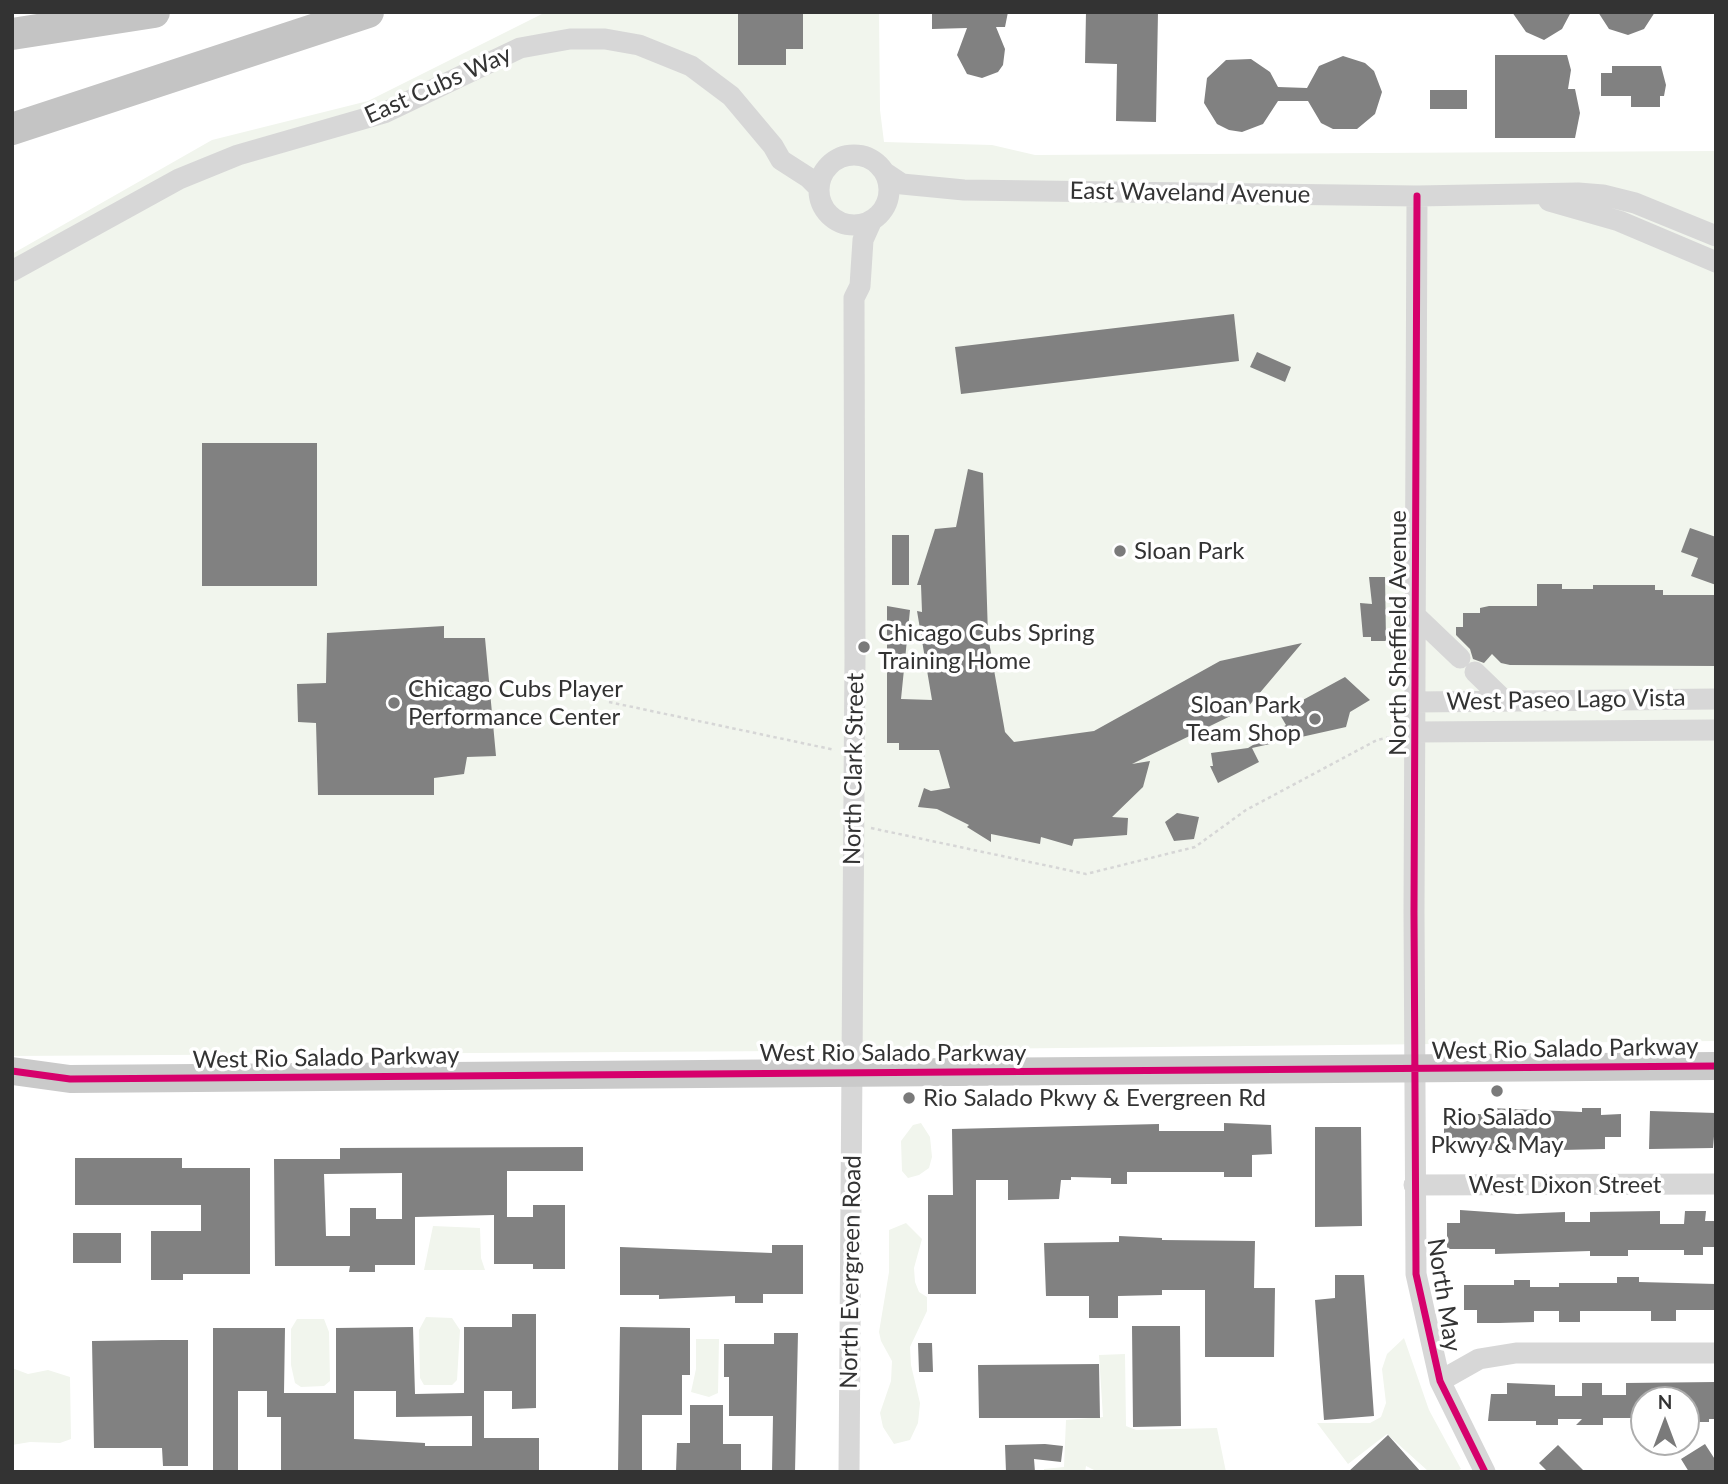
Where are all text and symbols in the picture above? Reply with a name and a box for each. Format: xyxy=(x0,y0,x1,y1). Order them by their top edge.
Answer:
street label: East Cubs Way xyxy=(360,40,516,130)
street label: East Waveland Avenue xyxy=(1069,177,1311,209)
street label: North Sheffield Avenue xyxy=(1384,510,1412,756)
place label: Sloan Park xyxy=(1134,537,1244,565)
marker: Sloan Park xyxy=(1112,543,1128,559)
place label: Chicago Cubs Spring Training Home xyxy=(878,619,1094,675)
marker: Chicago Cubs Spring Training Home xyxy=(856,639,872,655)
street label: North Clark Street xyxy=(838,673,870,865)
place label: Chicago Cubs Player Performance Center xyxy=(408,675,623,731)
street label: West Paseo Lago Vista xyxy=(1446,684,1686,716)
place label: Sloan Park Team Shop xyxy=(1186,691,1301,747)
marker: Chicago Cubs Player Performance Center xyxy=(386,695,402,711)
marker: Sloan Park Team Shop xyxy=(1307,711,1323,727)
street label: West Rio Salado Parkway xyxy=(1431,1032,1699,1066)
street label: West Rio Salado Parkway xyxy=(760,1039,1026,1067)
street label: West Rio Salado Parkway xyxy=(192,1041,460,1075)
marker: Rio Salado Pkwy & May xyxy=(1489,1083,1505,1099)
place label: Rio Salado Pkwy & Evergreen Rd xyxy=(923,1084,1266,1112)
marker: Rio Salado Pkwy & Evergreen Rd xyxy=(901,1090,917,1106)
place label: Rio Salado Pkwy & May xyxy=(1430,1103,1564,1159)
street label: North Evergreen Road xyxy=(835,1155,867,1389)
street label: West Dixon Street xyxy=(1469,1171,1661,1199)
street label: North May xyxy=(1421,1236,1467,1354)
north arrow xyxy=(1630,1386,1700,1456)
text: N xyxy=(1658,1390,1672,1413)

